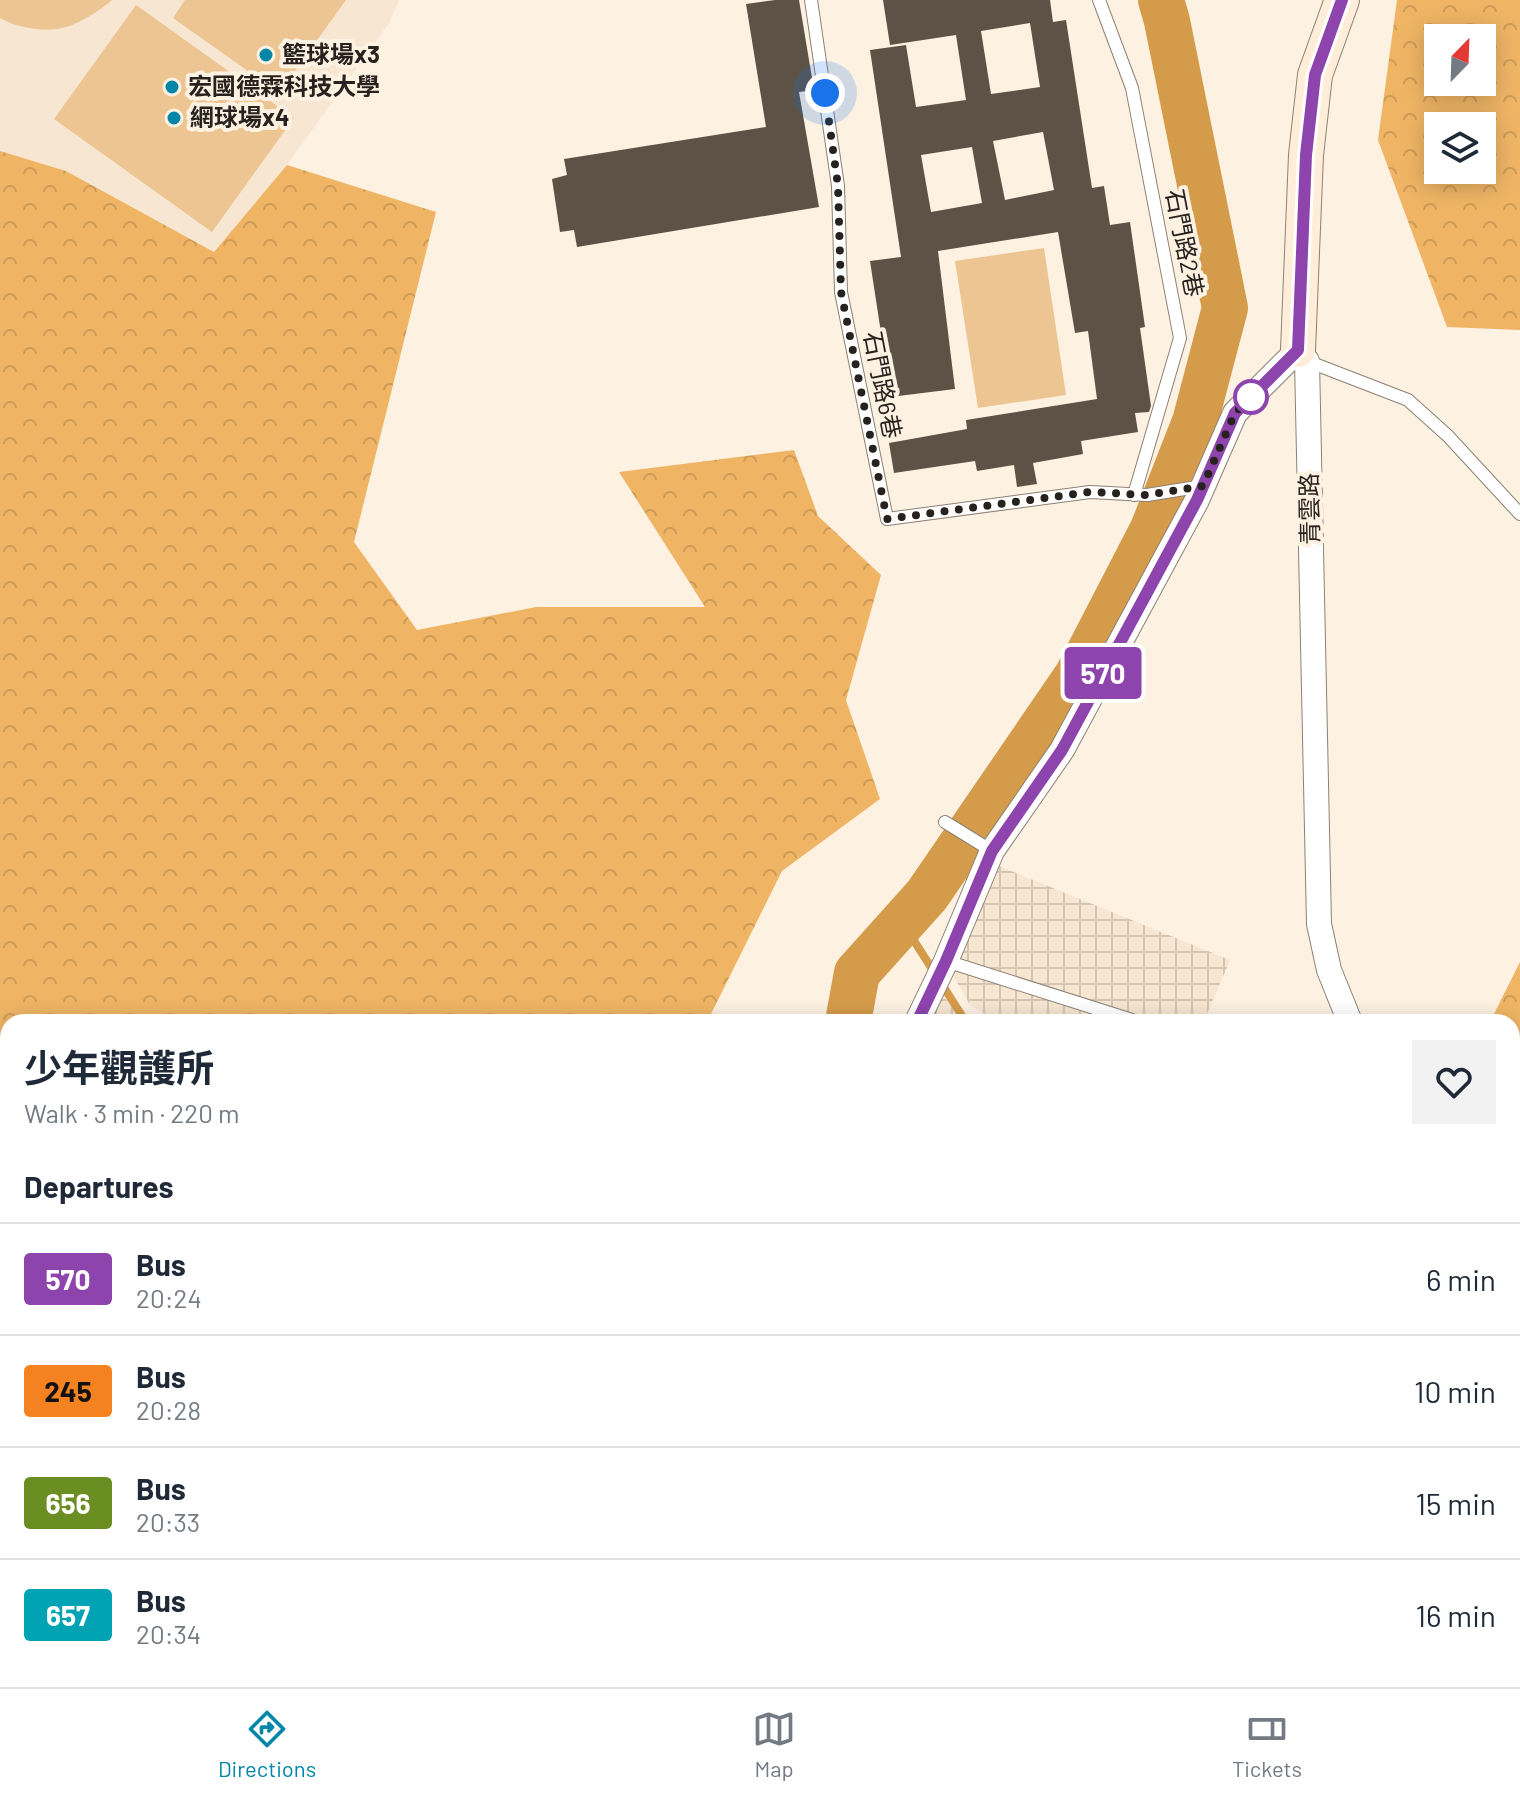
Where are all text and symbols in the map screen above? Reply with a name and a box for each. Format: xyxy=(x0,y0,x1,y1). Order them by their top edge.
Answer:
north arrow xyxy=(1424,24,1496,96)
map controls xyxy=(1424,24,1496,184)
place label: 籃球場x3 xyxy=(282,39,380,68)
marker: 籃球場x3 xyxy=(257,46,275,64)
place label: 宏國德霖科技大學 xyxy=(188,71,380,100)
your location xyxy=(805,73,845,113)
marker: 宏國德霖科技大學 xyxy=(163,78,181,96)
place label: 網球場x4 xyxy=(190,102,289,131)
marker: 網球場x4 xyxy=(165,109,183,127)
button: layers xyxy=(1424,112,1496,184)
street label: 石門路2巷 xyxy=(1161,187,1210,299)
street label: 石門路6巷 xyxy=(859,329,908,441)
unlabelled marker xyxy=(1234,380,1268,414)
street label: 青雲路 xyxy=(1293,473,1324,545)
line badge: 570 xyxy=(1057,647,1149,699)
text: 570 xyxy=(1081,656,1125,690)
button: heart xyxy=(1412,1040,1496,1124)
text: 少年觀護所 xyxy=(24,1044,214,1090)
text: Walk · 3 min · 220 m xyxy=(24,1097,240,1128)
text: Departures xyxy=(24,1168,174,1204)
text: Bus xyxy=(136,1246,186,1282)
text: 6 min xyxy=(1426,1261,1496,1297)
text: 570 xyxy=(46,1262,90,1296)
text: 20:24 xyxy=(136,1282,202,1313)
text: Bus xyxy=(136,1358,186,1394)
text: 10 min xyxy=(1414,1373,1496,1409)
text: 245 xyxy=(44,1374,92,1408)
text: 20:28 xyxy=(136,1394,201,1425)
text: Bus xyxy=(136,1470,186,1506)
text: 15 min xyxy=(1415,1485,1496,1521)
text: 656 xyxy=(45,1486,91,1520)
text: 20:33 xyxy=(136,1506,200,1537)
text: Bus xyxy=(136,1582,186,1618)
text: 16 min xyxy=(1415,1597,1496,1633)
text: 657 xyxy=(46,1598,90,1632)
text: 20:34 xyxy=(136,1618,201,1649)
tab: Directions xyxy=(218,1707,316,1781)
tab: Map xyxy=(752,1707,796,1781)
tab: Tickets xyxy=(1232,1707,1302,1781)

